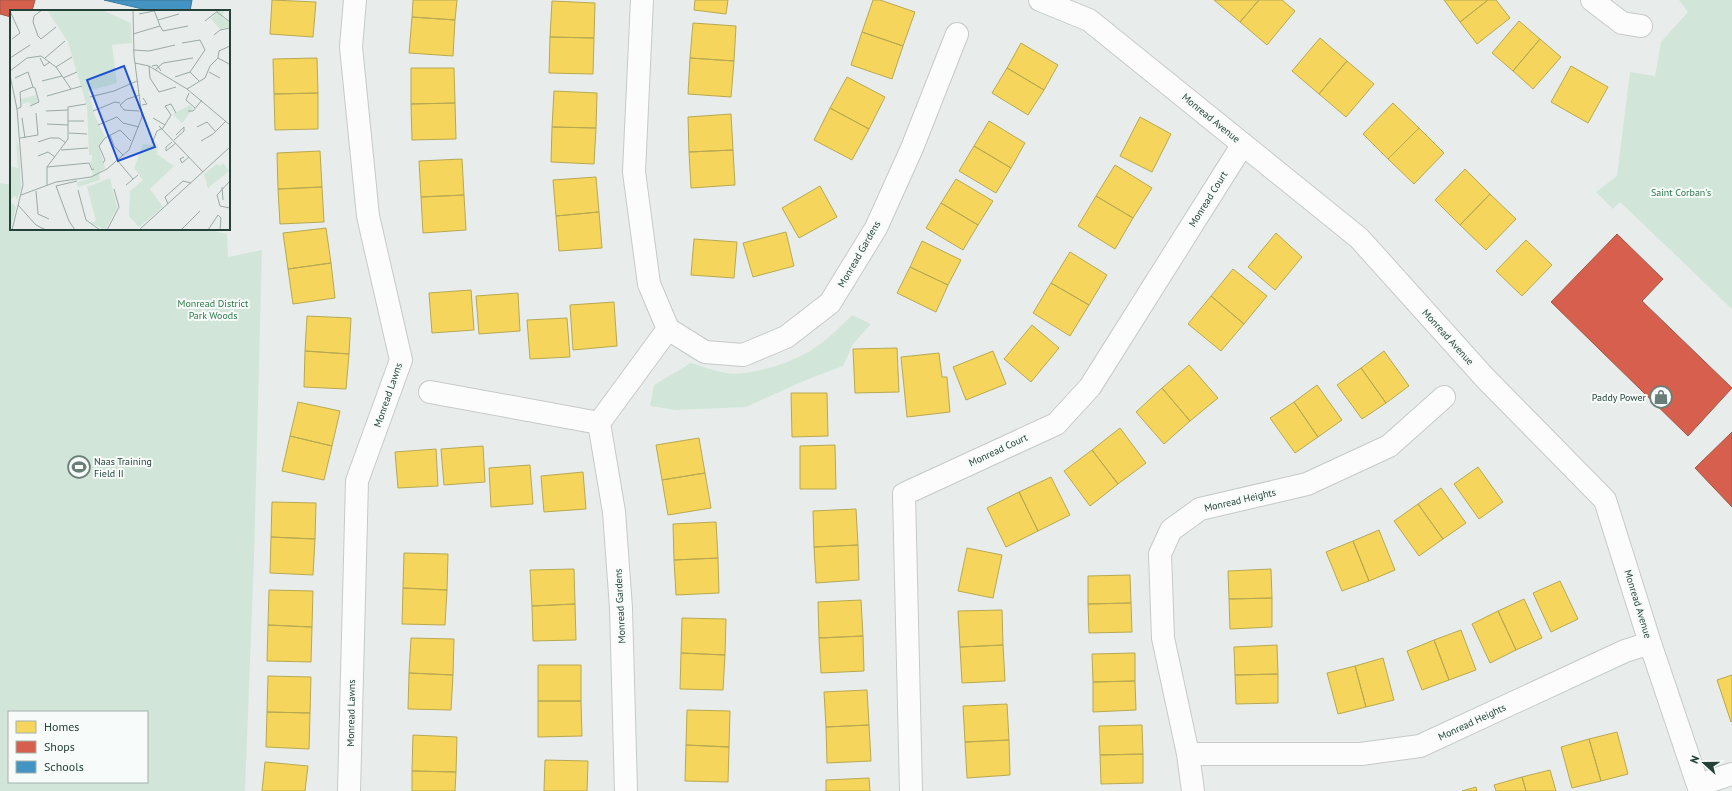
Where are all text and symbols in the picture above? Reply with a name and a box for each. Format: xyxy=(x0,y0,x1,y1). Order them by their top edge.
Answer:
inset map xyxy=(10,10,230,230)
street label: Monread Avenue xyxy=(1179,91,1243,145)
street label: Monread Court xyxy=(1186,168,1231,229)
park label: Saint Corban's xyxy=(1651,186,1711,199)
street label: Monread Gardens xyxy=(835,218,883,290)
park label: Monread District Park Woods xyxy=(177,297,249,322)
street label: Monread Avenue xyxy=(1419,306,1477,368)
street label: Monread Lawns xyxy=(371,361,405,429)
shop icon: Paddy Power xyxy=(1648,384,1674,410)
place label: Paddy Power xyxy=(1592,391,1647,404)
street label: Monread Court xyxy=(967,430,1030,469)
sports icon: Naas Training Field II xyxy=(66,454,92,480)
place label: Naas Training Field II xyxy=(94,455,152,480)
street label: Monread Heights xyxy=(1203,485,1277,515)
street label: Monread Gardens xyxy=(612,568,628,644)
street label: Monread Avenue xyxy=(1621,568,1655,640)
street label: Monread Lawns xyxy=(344,679,358,747)
street label: Monread Heights xyxy=(1436,701,1508,743)
legend xyxy=(8,711,148,783)
text: Homes xyxy=(44,719,79,734)
text: Shops xyxy=(44,739,75,754)
north arrow xyxy=(1684,743,1724,783)
text: N xyxy=(1687,754,1702,765)
text: Schools xyxy=(44,759,84,774)

